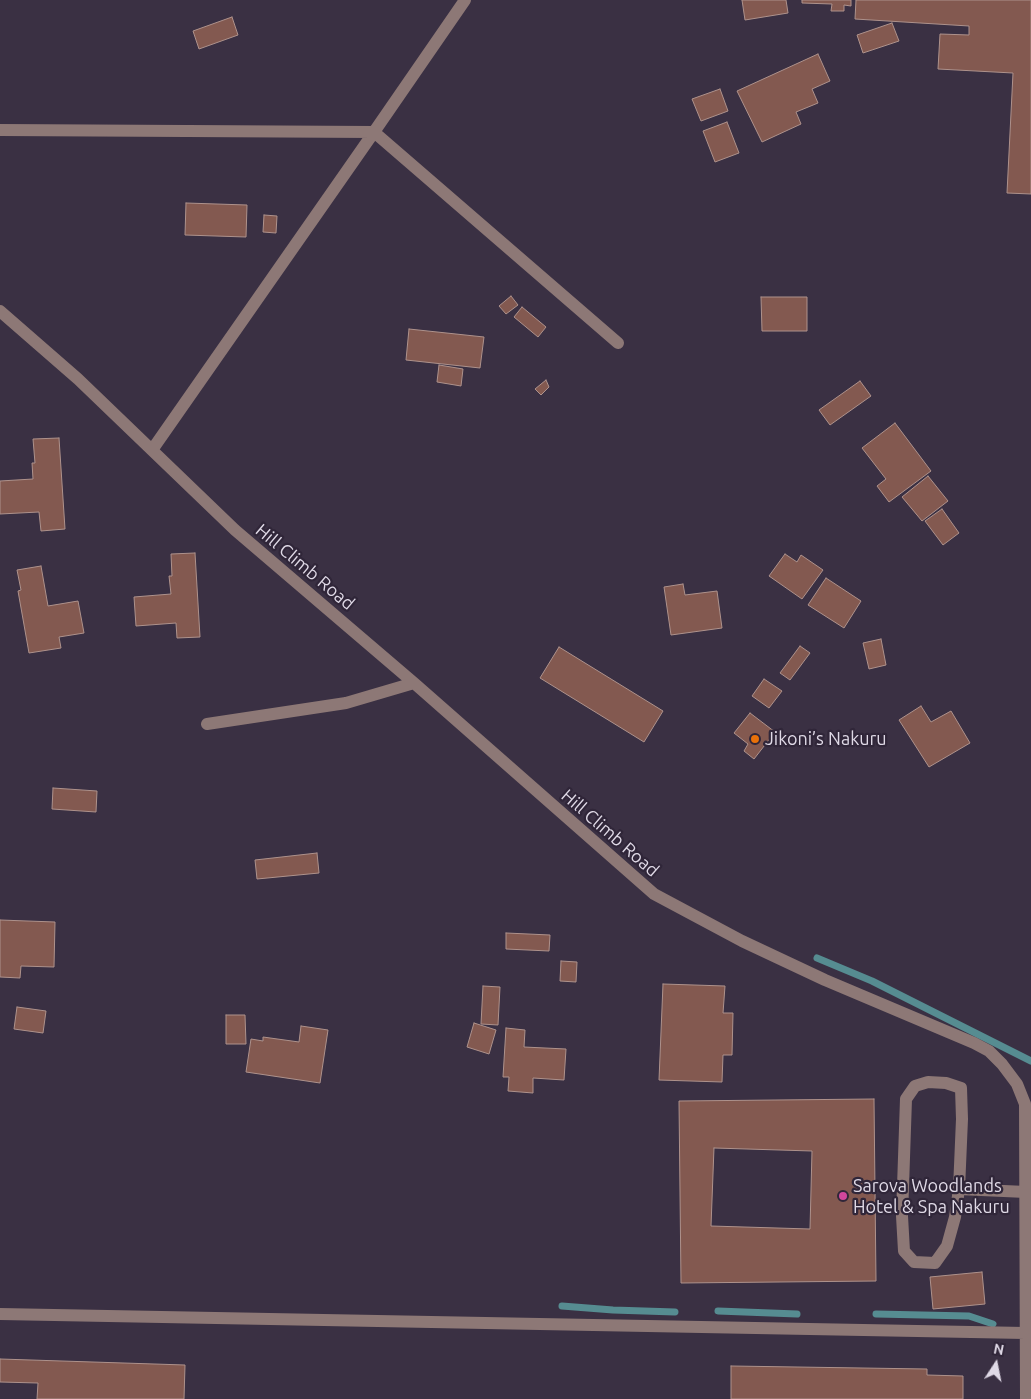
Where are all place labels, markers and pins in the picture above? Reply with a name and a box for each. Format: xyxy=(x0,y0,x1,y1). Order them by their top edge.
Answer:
place label: Jikoni’s Nakuru xyxy=(765,728,887,750)
marker: Jikoni’s Nakuru xyxy=(749,733,761,745)
place label: Sarova Woodlands Hotel & Spa Nakuru xyxy=(853,1175,1010,1218)
marker: Sarova Woodlands Hotel & Spa Nakuru xyxy=(837,1190,849,1202)

